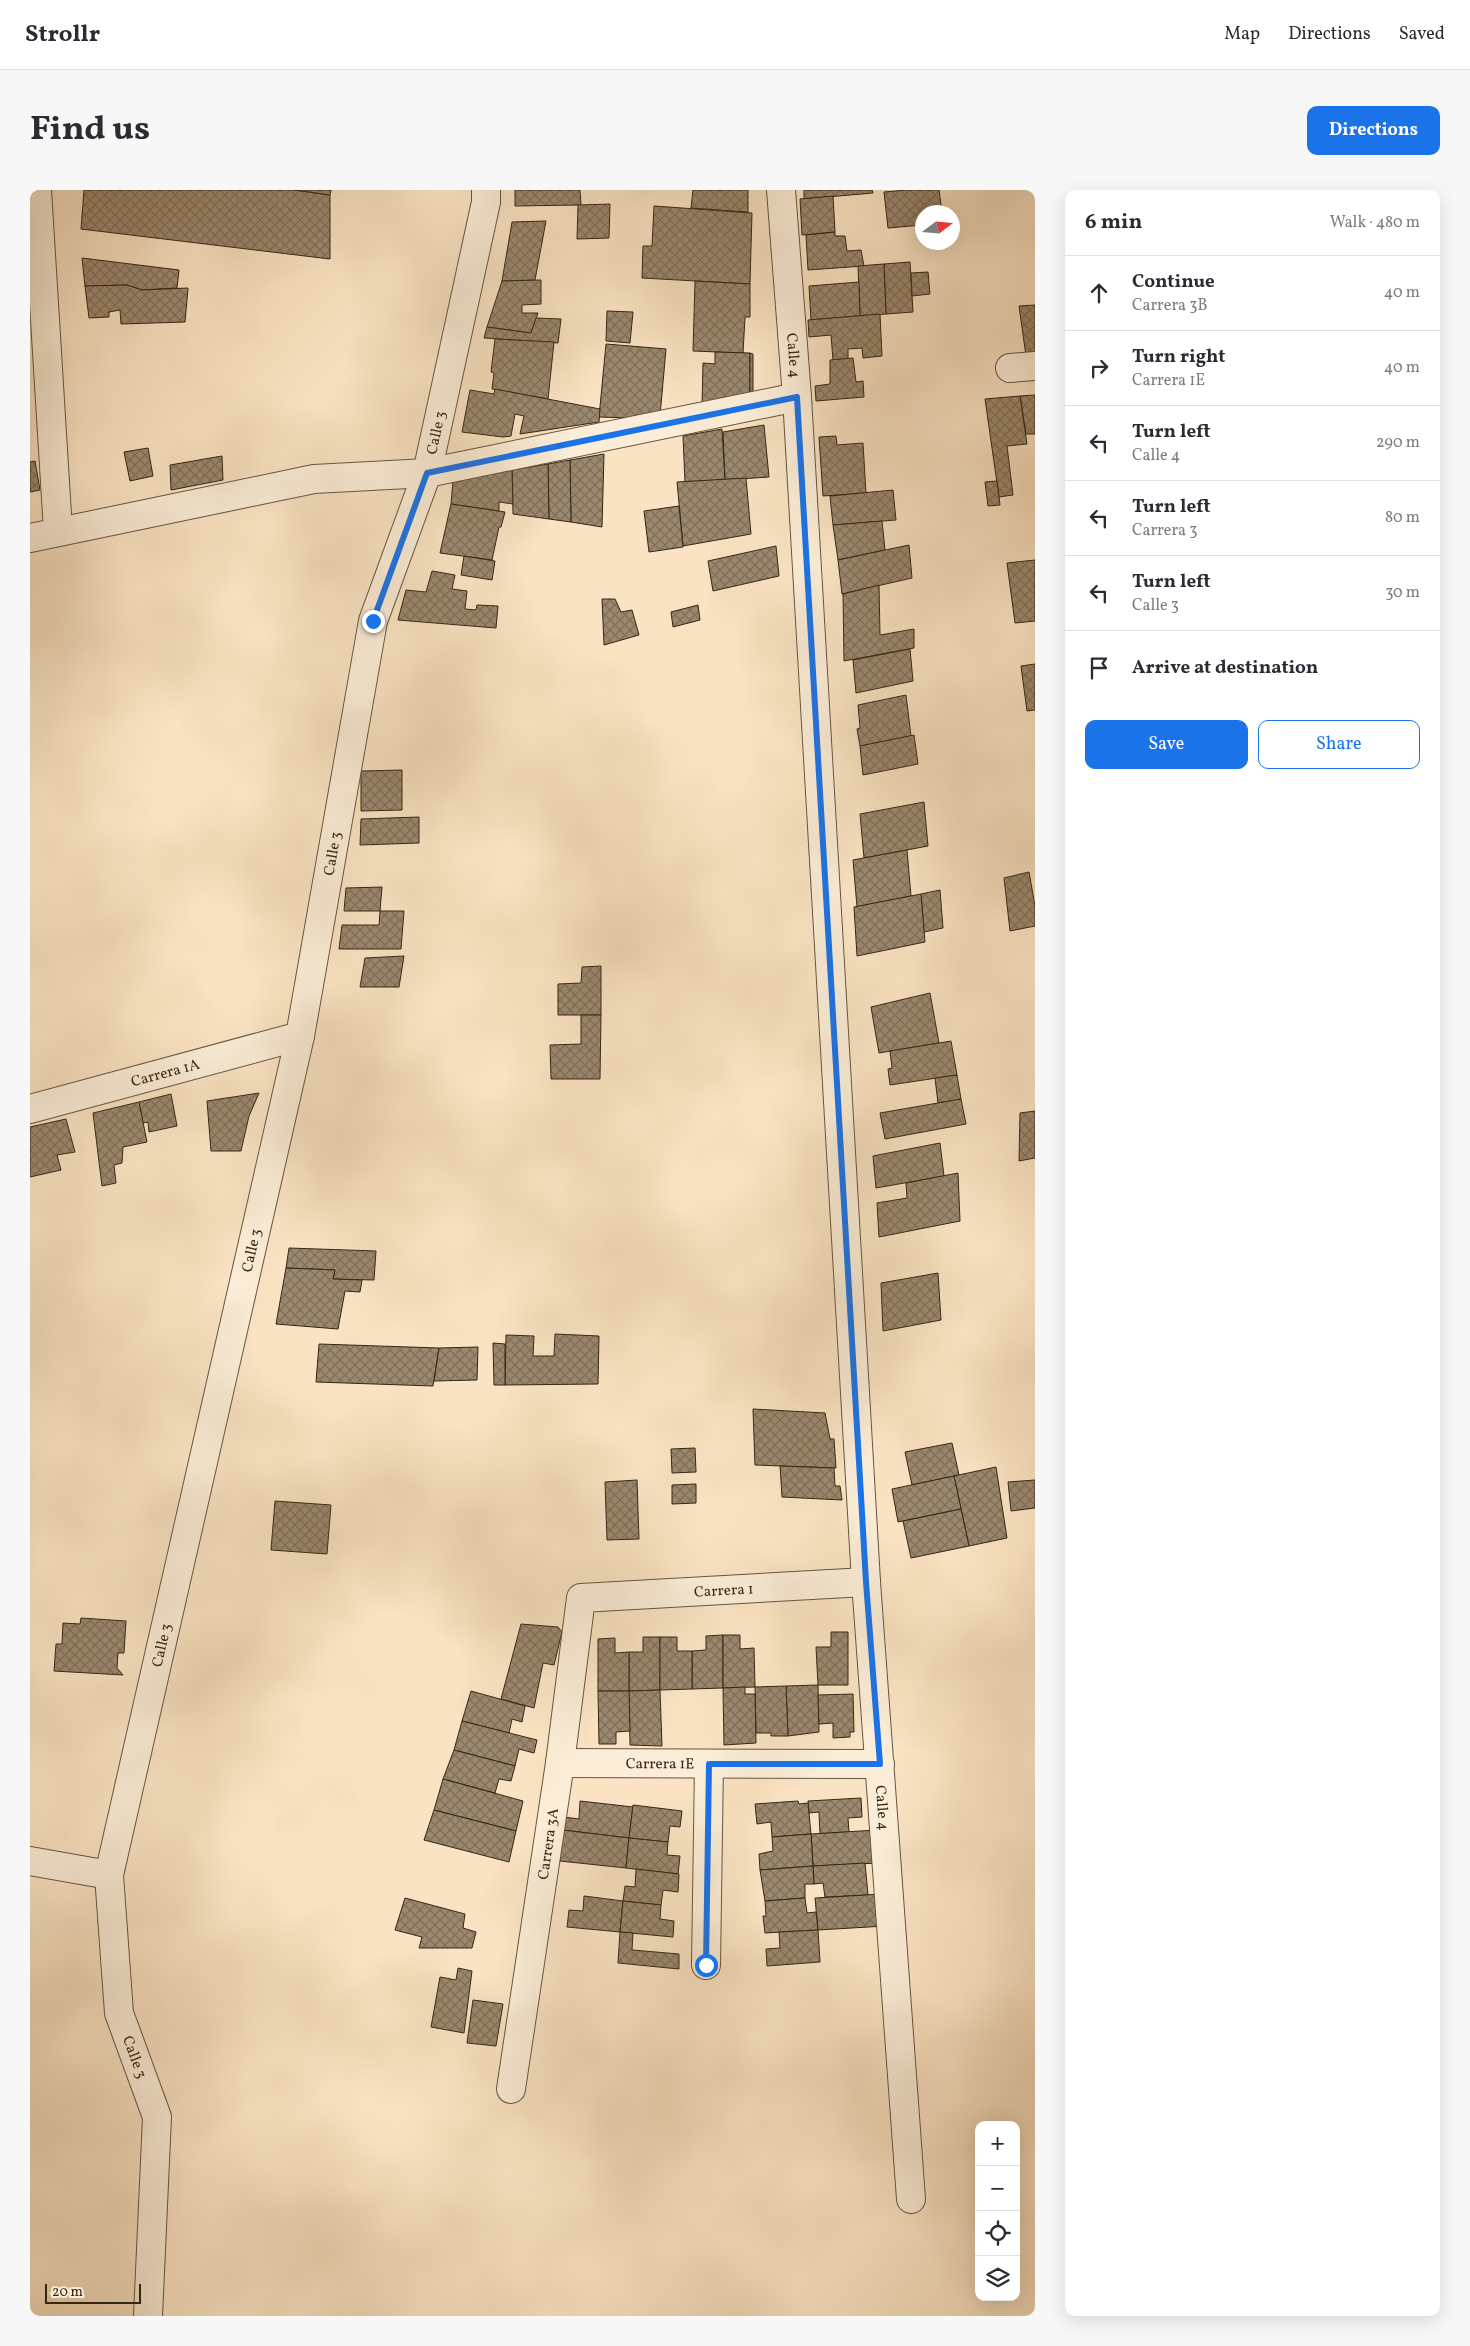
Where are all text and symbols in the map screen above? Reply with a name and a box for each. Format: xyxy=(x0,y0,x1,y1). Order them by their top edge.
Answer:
text: Strollr xyxy=(25,18,100,52)
text: Map xyxy=(1224,22,1260,47)
text: Directions xyxy=(1288,22,1371,47)
text: Saved xyxy=(1399,22,1445,47)
text: Find us xyxy=(30,106,150,154)
button: Directions xyxy=(1307,106,1440,155)
north arrow xyxy=(915,205,960,250)
text: 6 min xyxy=(1085,208,1142,237)
text: Walk · 480 m xyxy=(1330,212,1420,234)
text: Continue xyxy=(1132,269,1215,295)
icon: ahead xyxy=(1085,279,1113,307)
text: 40 m xyxy=(1384,282,1420,304)
text: Carrera 3B xyxy=(1132,295,1207,317)
street label: Calle 4 xyxy=(780,332,805,379)
text: Turn right xyxy=(1132,344,1225,370)
icon: right xyxy=(1085,354,1113,382)
text: 40 m xyxy=(1384,357,1420,379)
text: Carrera 1E xyxy=(1132,370,1205,392)
street label: Calle 3 xyxy=(422,409,452,457)
text: Turn left xyxy=(1132,419,1211,445)
icon: left xyxy=(1085,429,1113,457)
text: 290 m xyxy=(1376,432,1420,454)
text: Calle 4 xyxy=(1132,445,1180,467)
text: Turn left xyxy=(1132,494,1211,520)
icon: left xyxy=(1085,504,1113,532)
text: 80 m xyxy=(1385,507,1420,529)
text: Carrera 3 xyxy=(1132,520,1198,542)
text: Turn left xyxy=(1132,569,1211,595)
icon: left xyxy=(1085,579,1113,607)
text: 30 m xyxy=(1385,582,1420,604)
text: Calle 3 xyxy=(1132,595,1179,617)
route end xyxy=(362,610,385,633)
icon: arrive xyxy=(1085,654,1113,682)
text: Arrive at destination xyxy=(1132,655,1318,681)
button: Save xyxy=(1085,720,1248,769)
button: Share xyxy=(1258,720,1420,769)
street label: Calle 3 xyxy=(319,830,348,877)
street label: Carrera 1A xyxy=(129,1054,203,1093)
street label: Calle 3 xyxy=(238,1227,268,1274)
street label: Carrera 1 xyxy=(694,1579,754,1604)
street label: Calle 3 xyxy=(148,1622,178,1669)
street label: Carrera 1E xyxy=(626,1754,694,1775)
street label: Calle 4 xyxy=(869,1784,893,1831)
street label: Carrera 3A xyxy=(534,1806,565,1881)
route start xyxy=(695,1954,718,1977)
street label: Calle 3 xyxy=(116,2033,151,2082)
map controls xyxy=(975,2121,1020,2301)
button: + xyxy=(975,2121,1020,2166)
button: − xyxy=(975,2166,1020,2211)
button: locate xyxy=(975,2211,1020,2256)
button: layers xyxy=(975,2256,1020,2301)
scale bar xyxy=(45,2281,141,2304)
text: 20 m xyxy=(52,2283,83,2302)

